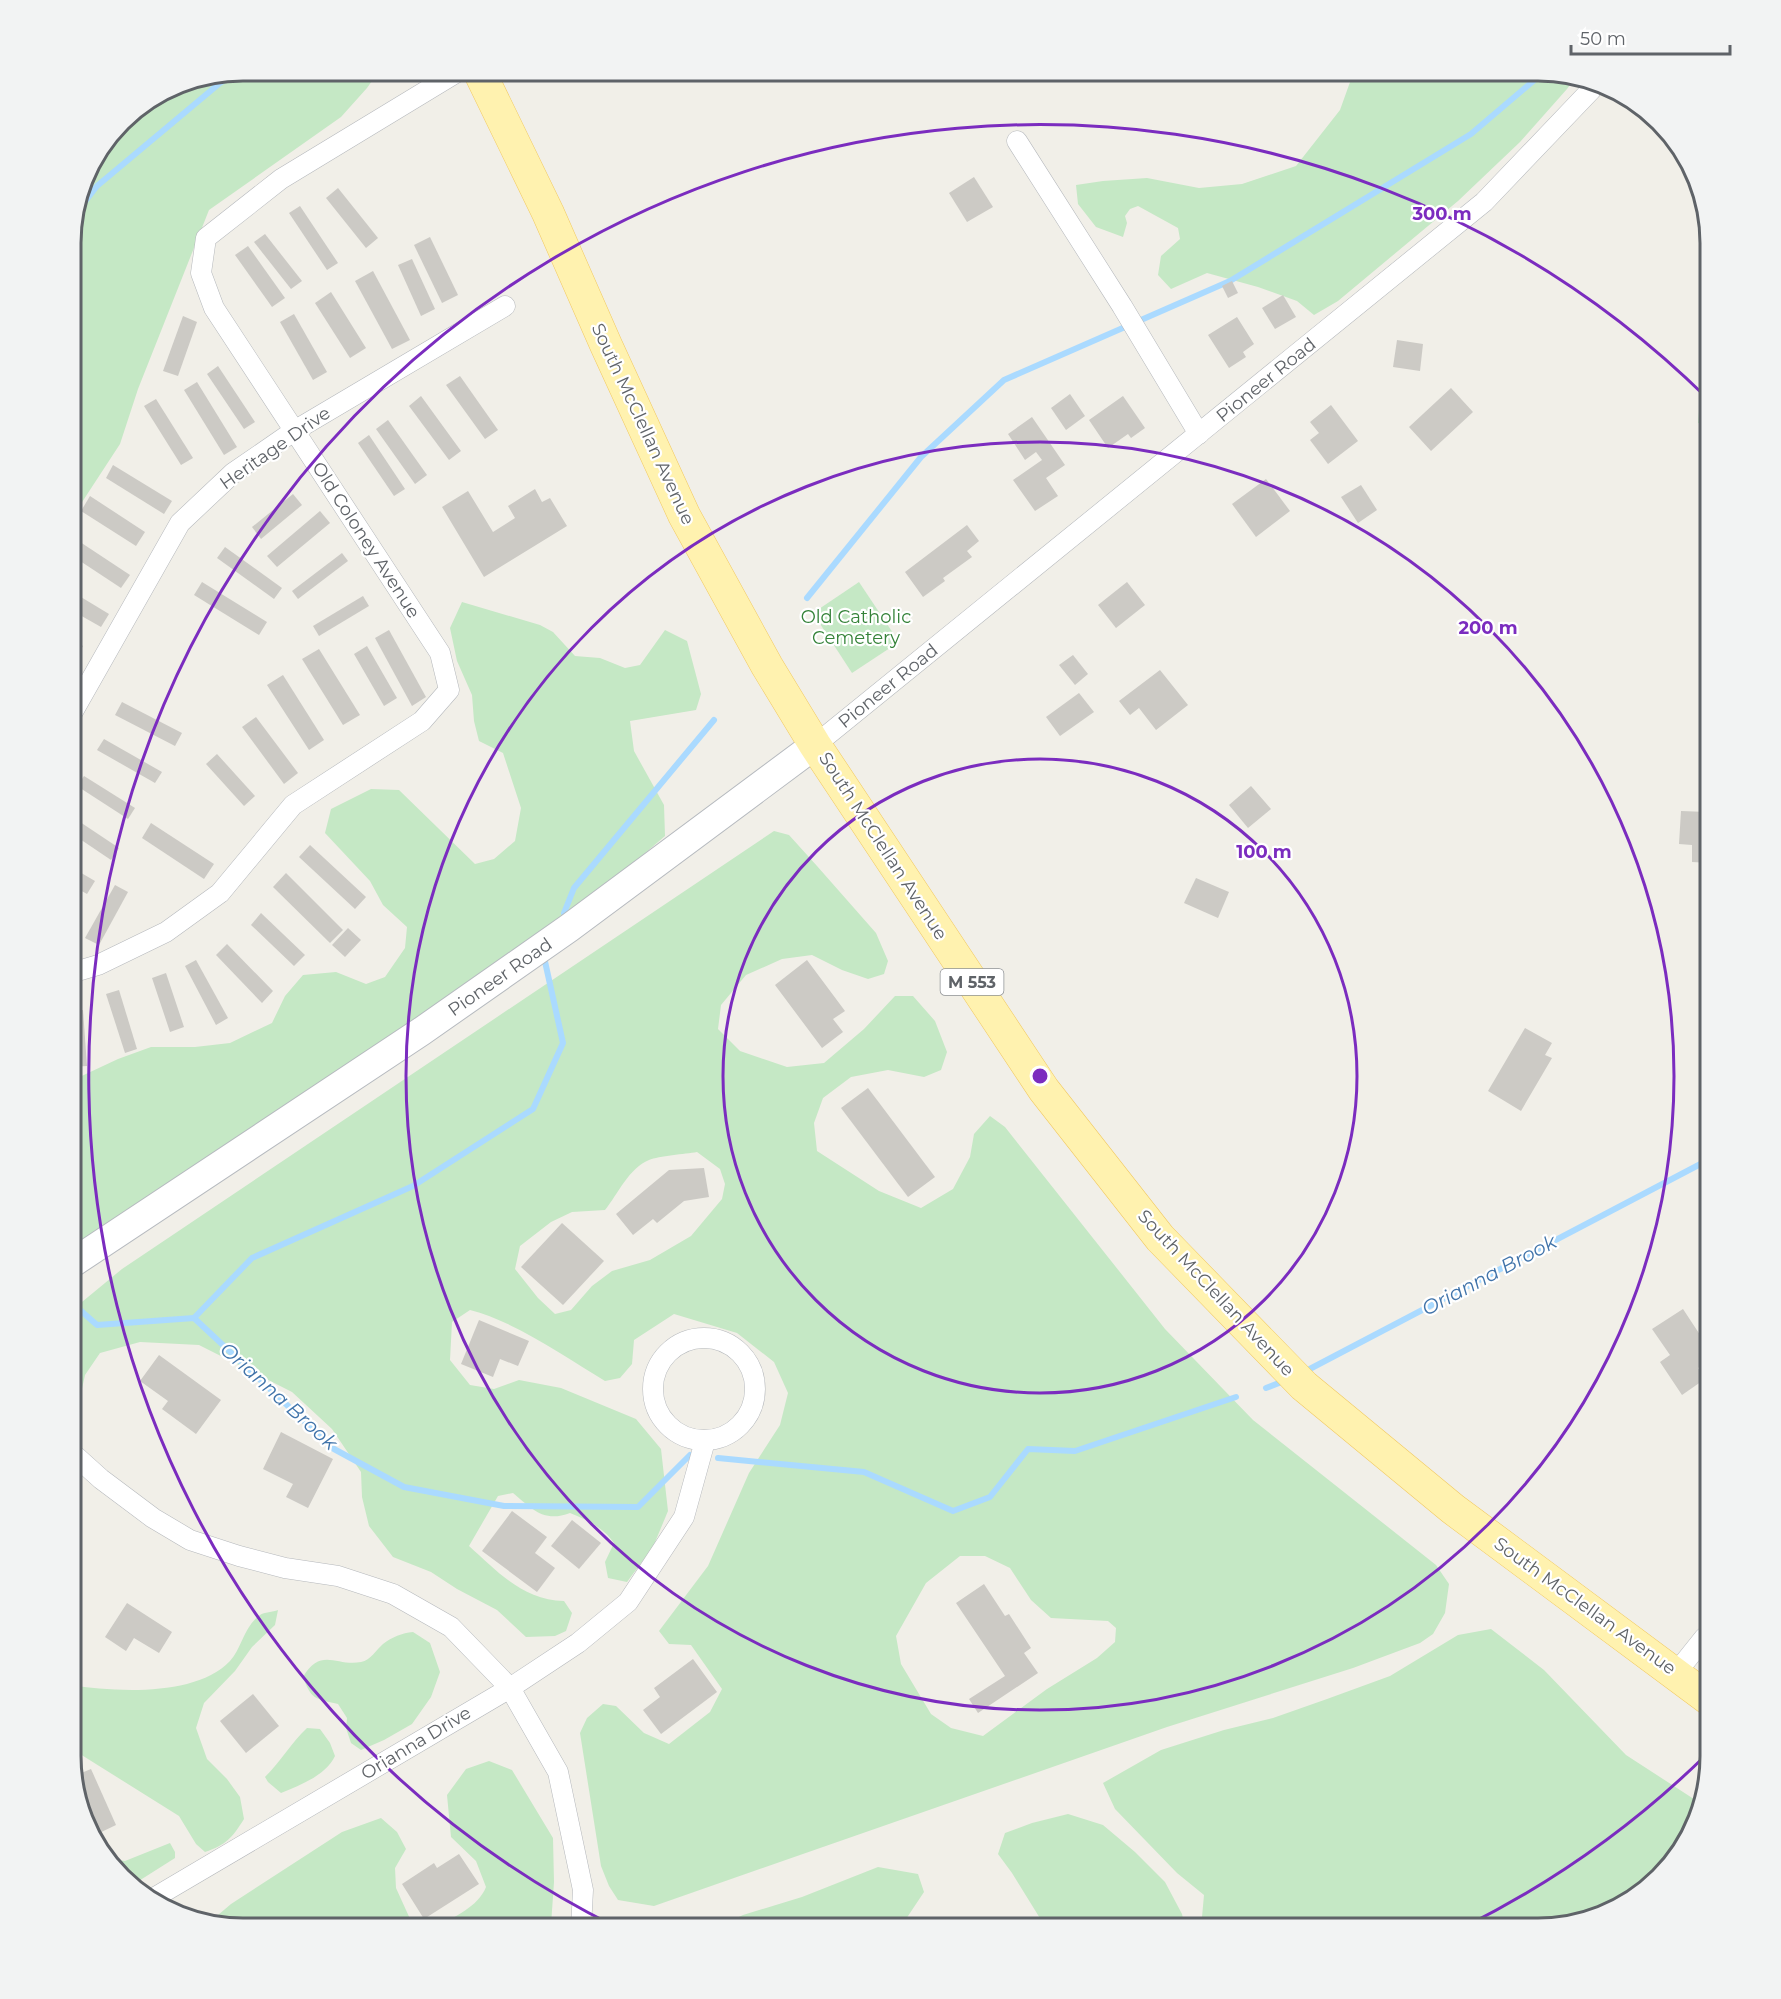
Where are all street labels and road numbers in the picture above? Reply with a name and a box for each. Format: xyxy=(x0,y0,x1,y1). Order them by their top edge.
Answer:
street label: South McClellan Avenue xyxy=(587,320,699,528)
street label: Pioneer Road xyxy=(1212,333,1320,427)
street label: Heritage Drive xyxy=(215,402,335,494)
street label: Old Coloney Avenue xyxy=(307,458,425,622)
street label: Pioneer Road xyxy=(834,639,942,733)
street label: South McClellan Avenue xyxy=(814,748,952,944)
street label: Pioneer Road xyxy=(444,933,556,1021)
road number: M 553 xyxy=(940,969,1004,995)
street label: South McClellan Avenue xyxy=(1133,1205,1299,1381)
street label: South McClellan Avenue xyxy=(1490,1533,1680,1680)
street label: Orianna Drive xyxy=(357,1701,475,1784)

